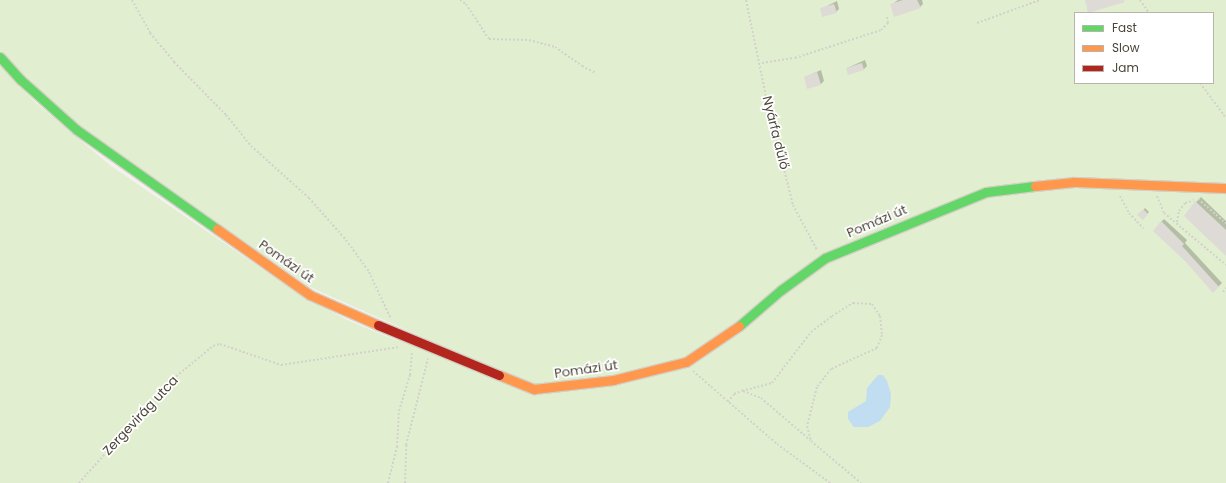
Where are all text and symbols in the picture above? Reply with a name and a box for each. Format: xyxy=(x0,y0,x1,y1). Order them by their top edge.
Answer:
legend xyxy=(1074,12,1214,84)
text: Fast xyxy=(1112,19,1137,36)
text: Slow xyxy=(1112,39,1140,56)
text: Jam xyxy=(1112,59,1139,76)
street label: Nyárfa dűlő xyxy=(758,95,792,171)
street label: Pomázi út xyxy=(845,202,909,242)
street label: Pomázi út xyxy=(255,237,317,287)
street label: Pomázi út xyxy=(553,358,619,382)
street label: Zergevirág utca xyxy=(100,373,182,459)

